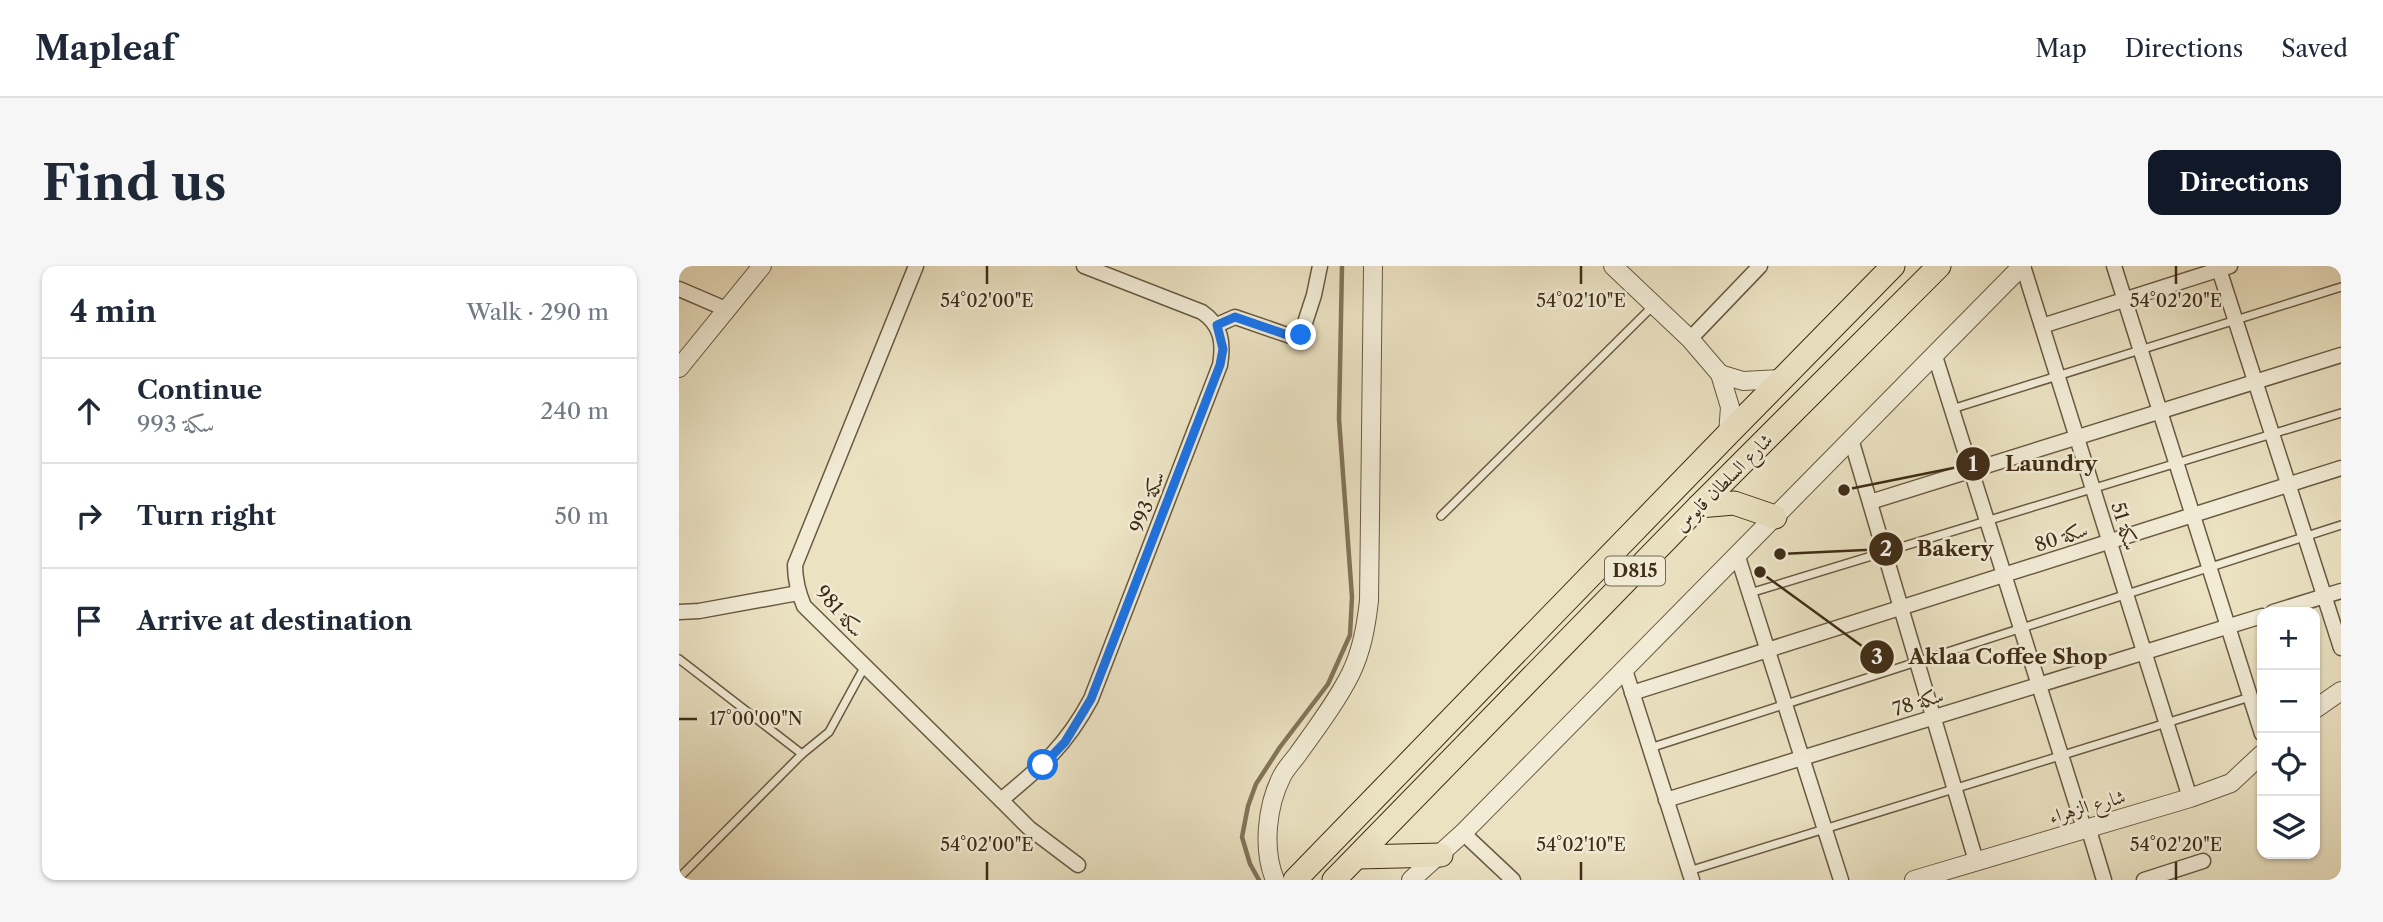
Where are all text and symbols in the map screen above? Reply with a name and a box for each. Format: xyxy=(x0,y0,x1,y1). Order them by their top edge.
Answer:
text: Mapleaf xyxy=(35,28,175,69)
text: Map xyxy=(2035,34,2087,63)
text: Directions xyxy=(2125,34,2243,63)
text: Saved xyxy=(2281,34,2348,63)
button: Directions xyxy=(2148,150,2341,215)
text: Find us xyxy=(42,152,226,213)
text: 54°02'00"E xyxy=(940,290,1034,312)
text: 54°02'10"E xyxy=(1536,290,1626,312)
text: 54°02'20"E xyxy=(2130,290,2222,312)
text: 4 min xyxy=(70,293,156,330)
text: Walk · 290 m xyxy=(467,298,609,326)
route end xyxy=(1285,319,1316,350)
text: Continue xyxy=(137,374,262,406)
icon: ahead xyxy=(70,392,108,430)
text: 240 m xyxy=(540,397,609,425)
text: سكة 993 xyxy=(137,410,214,438)
street label: شارع السلطان قابوس xyxy=(1669,428,1780,539)
callout: Laundry xyxy=(1956,443,2111,485)
text: 1 xyxy=(1968,451,1978,476)
text: Laundry xyxy=(2005,451,2098,476)
street label: سكة 993 xyxy=(1125,468,1170,536)
icon: right xyxy=(70,497,108,535)
street label: سكة 51 xyxy=(2106,499,2143,553)
text: Turn right xyxy=(137,500,276,532)
text: 50 m xyxy=(554,502,609,530)
street label: سكة 80 xyxy=(2032,518,2091,557)
callout: Bakery xyxy=(1868,528,2008,570)
text: 2 xyxy=(1880,536,1892,561)
text: Bakery xyxy=(1917,536,1994,561)
road number: D815 xyxy=(1605,556,1665,586)
street label: سكة 981 xyxy=(811,581,869,642)
icon: arrive xyxy=(70,602,108,640)
text: Arrive at destination xyxy=(137,605,412,637)
map controls xyxy=(2257,607,2320,859)
button: + xyxy=(2257,607,2320,670)
callout: Aklaa Coffee Shop xyxy=(1860,636,2122,678)
text: 3 xyxy=(1871,644,1883,669)
text: Aklaa Coffee Shop xyxy=(1908,644,2107,669)
button: − xyxy=(2257,670,2320,733)
street label: سكة 78 xyxy=(1890,684,1946,721)
text: 17°00'00"N xyxy=(709,708,803,730)
button: locate xyxy=(2257,733,2320,796)
route start xyxy=(1027,749,1058,780)
street label: شارع الزهراء xyxy=(2046,785,2129,832)
button: layers xyxy=(2257,796,2320,859)
text: 54°02'00"E xyxy=(940,834,1034,856)
text: 54°02'10"E xyxy=(1536,834,1626,856)
text: 54°02'20"E xyxy=(2130,834,2222,856)

